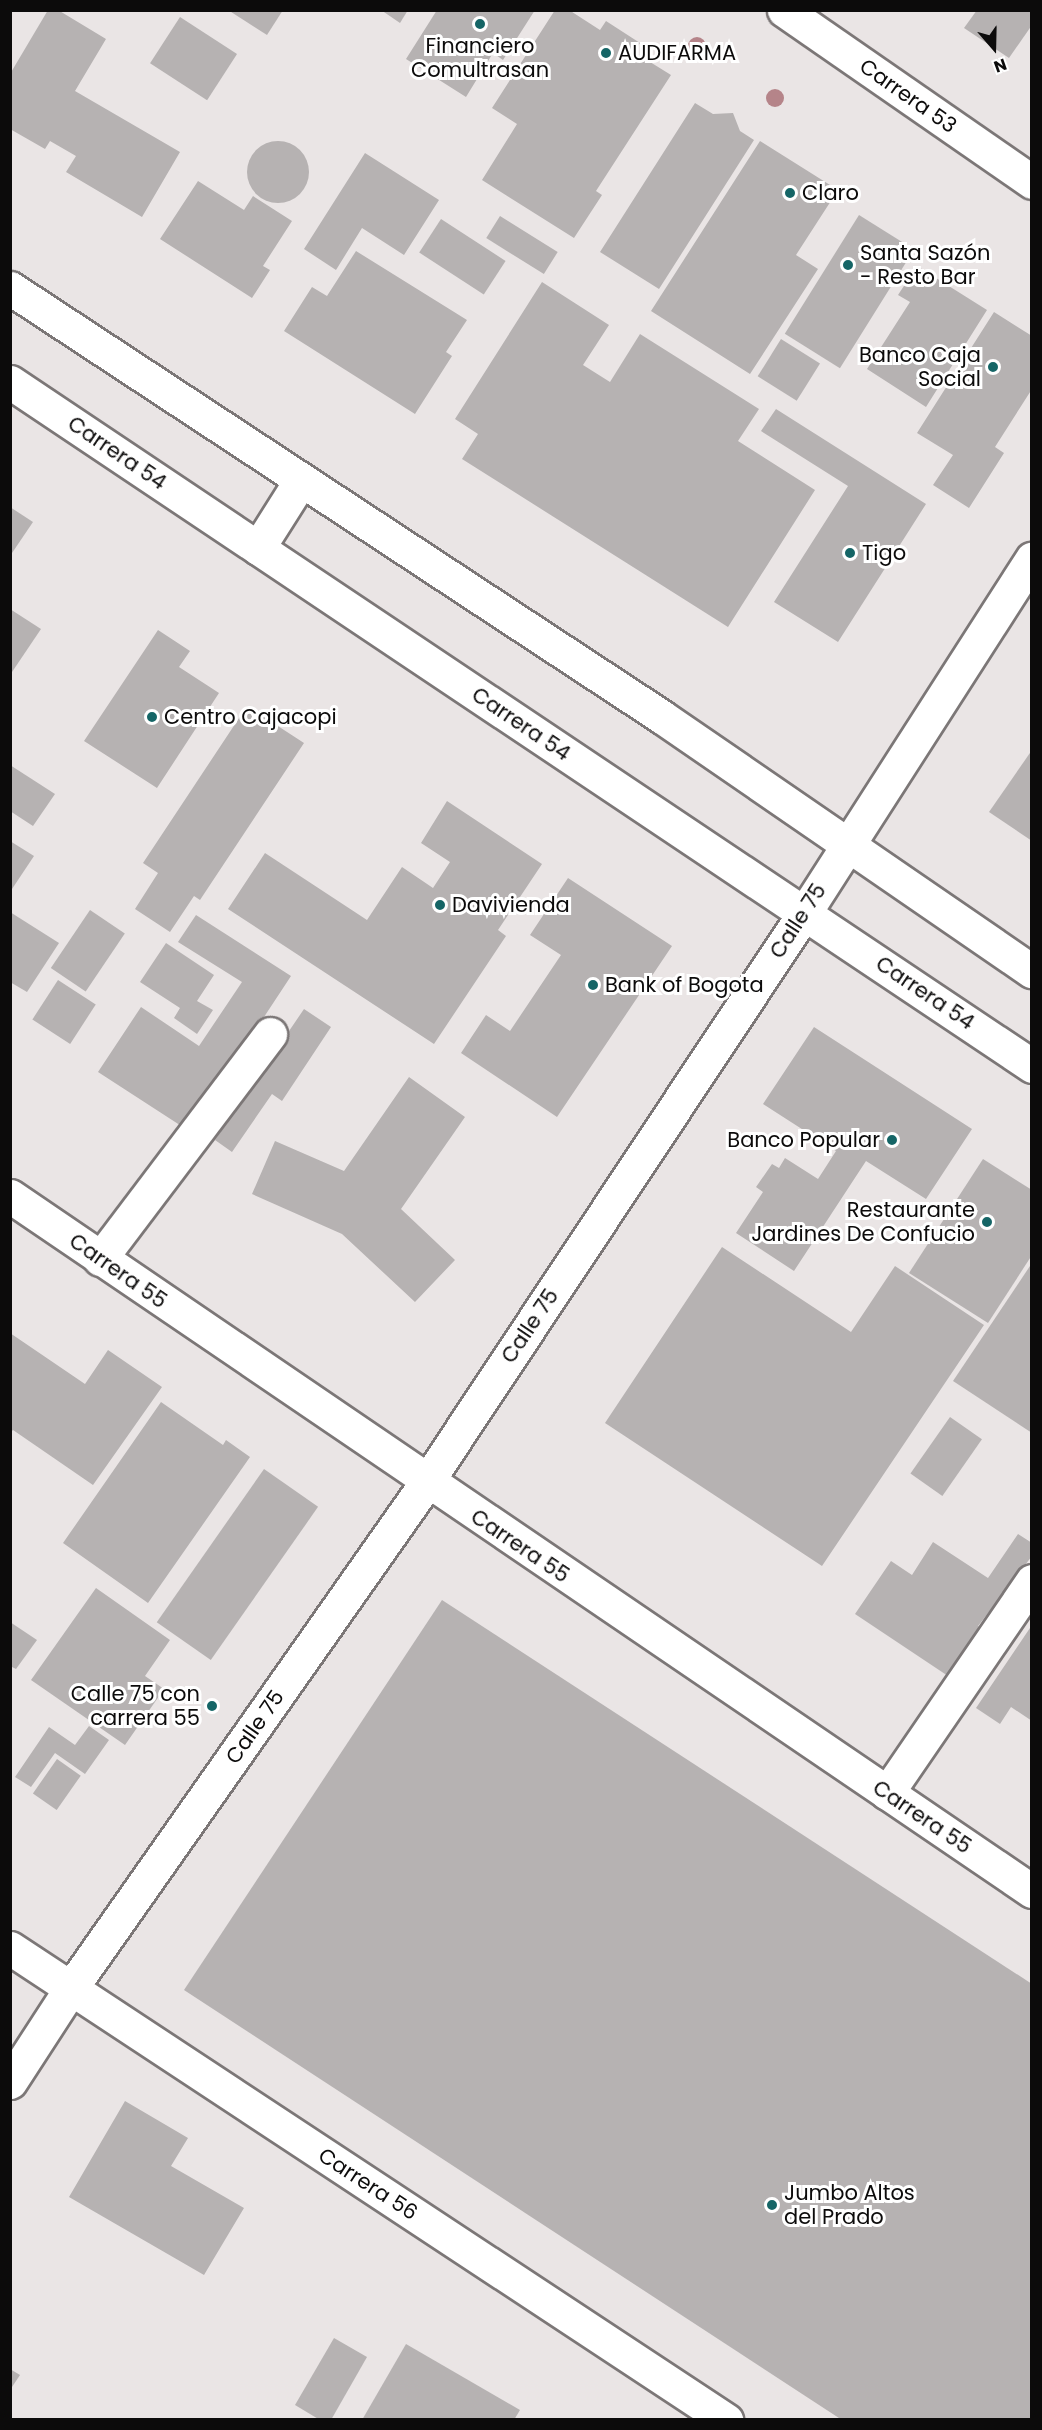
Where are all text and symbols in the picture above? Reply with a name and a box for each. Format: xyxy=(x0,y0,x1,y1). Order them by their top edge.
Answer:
marker: Financiero Comultrasan xyxy=(473,17,487,31)
north arrow xyxy=(964,18,1024,78)
place label: Financiero Comultrasan xyxy=(411,33,549,83)
place label: AUDIFARMA xyxy=(618,40,736,66)
marker: AUDIFARMA xyxy=(599,46,613,60)
street label: Carrera 53 xyxy=(855,53,961,139)
text: N xyxy=(991,53,1010,78)
place label: Claro xyxy=(802,180,859,206)
marker: Claro xyxy=(783,186,797,200)
place label: Santa Sazón - Resto Bar xyxy=(860,240,990,290)
marker: Santa Sazón - Resto Bar xyxy=(841,258,855,272)
place label: Banco Caja Social xyxy=(859,342,981,392)
marker: Banco Caja Social xyxy=(986,360,1000,374)
street label: Carrera 54 xyxy=(63,411,171,495)
place label: Tigo xyxy=(862,540,906,566)
marker: Tigo xyxy=(843,546,857,560)
street label: Carrera 54 xyxy=(467,682,575,766)
place label: Centro Cajacopi xyxy=(164,704,337,730)
marker: Centro Cajacopi xyxy=(145,710,159,724)
street label: Calle 75 xyxy=(765,879,831,963)
place label: Davivienda xyxy=(452,892,570,918)
marker: Davivienda xyxy=(433,898,447,912)
street label: Carrera 54 xyxy=(871,951,979,1035)
place label: Bank of Bogota xyxy=(605,972,764,998)
marker: Bank of Bogota xyxy=(586,978,600,992)
place label: Banco Popular xyxy=(727,1127,880,1153)
marker: Banco Popular xyxy=(885,1133,899,1147)
place label: Restaurante Jardines De Confucio xyxy=(751,1197,975,1247)
marker: Restaurante Jardines De Confucio xyxy=(980,1215,994,1229)
street label: Carrera 55 xyxy=(64,1228,172,1314)
street label: Calle 75 xyxy=(496,1284,564,1368)
street label: Carrera 55 xyxy=(466,1504,574,1588)
place label: Calle 75 con carrera 55 xyxy=(71,1681,200,1731)
street label: Calle 75 xyxy=(221,1685,289,1769)
marker: Calle 75 con carrera 55 xyxy=(205,1699,219,1713)
street label: Carrera 55 xyxy=(868,1775,976,1859)
street label: Carrera 56 xyxy=(314,2143,422,2225)
place label: Jumbo Altos del Prado xyxy=(784,2180,915,2230)
marker: Jumbo Altos del Prado xyxy=(765,2198,779,2212)

